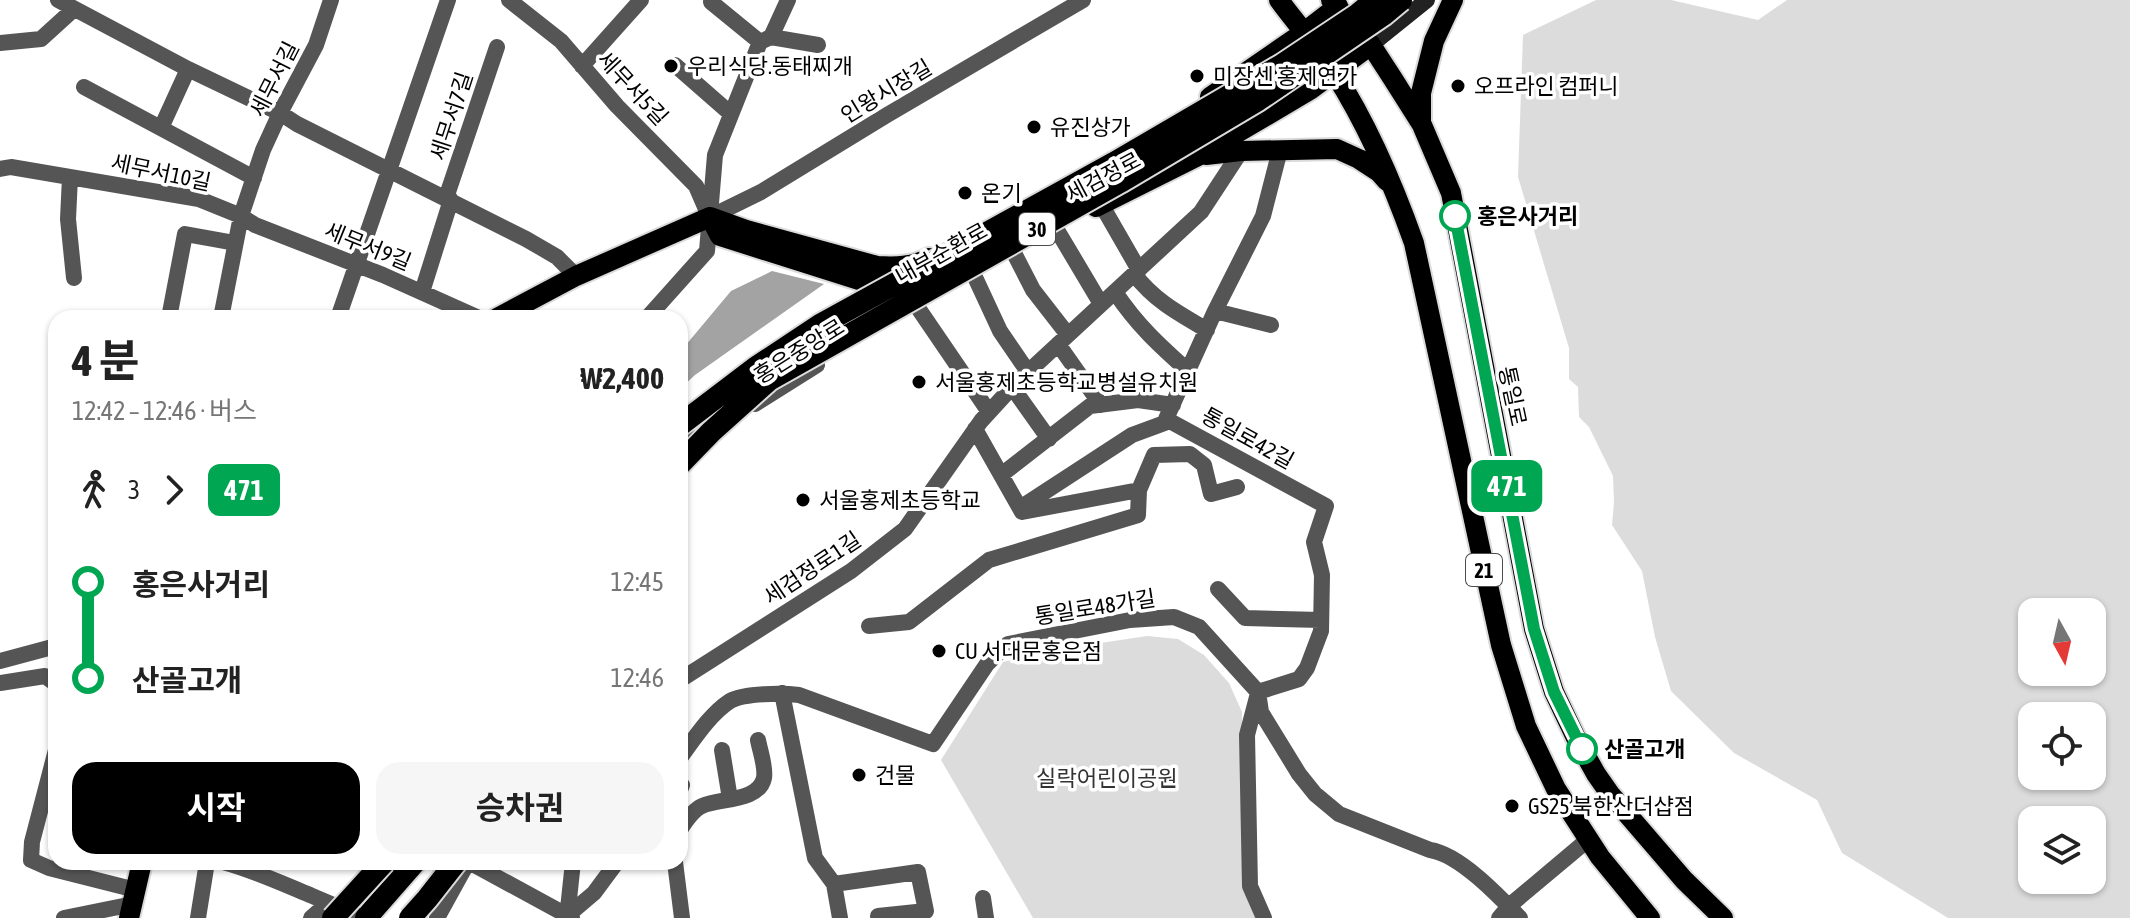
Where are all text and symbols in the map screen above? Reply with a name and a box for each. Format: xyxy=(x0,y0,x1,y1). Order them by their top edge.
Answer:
street label: 세무서길 xyxy=(244,37,304,121)
street label: 세무서5길 xyxy=(592,46,674,130)
place label: 우리식당.동태찌개 xyxy=(687,53,853,79)
street label: 인왕시장길 xyxy=(836,54,936,128)
marker: 우리식당.동태찌개 xyxy=(662,57,680,75)
place label: 미장센 홍제연가 xyxy=(1213,63,1358,89)
marker: 미장센 홍제연가 xyxy=(1188,67,1206,85)
street label: 세무서7길 xyxy=(425,69,477,163)
place label: 오프라인 컴퍼니 xyxy=(1474,73,1619,99)
marker: 오프라인 컴퍼니 xyxy=(1449,77,1467,95)
place label: 유진상가 xyxy=(1050,114,1131,140)
marker: 유진상가 xyxy=(1025,118,1043,136)
street label: 세검정로 xyxy=(1061,147,1145,207)
street label: 세무서10길 xyxy=(109,149,213,195)
place label: 온기 xyxy=(981,180,1021,206)
marker: 온기 xyxy=(956,184,974,202)
marker: 홍은사거리 xyxy=(1440,201,1470,231)
place label: 홍은사거리 xyxy=(1477,203,1578,229)
road number: 30 xyxy=(1019,213,1055,245)
street label: 세무서9길 xyxy=(321,217,415,275)
street label: 내부순환로 xyxy=(890,217,992,289)
street label: 홍은중앙로 xyxy=(749,313,849,389)
text: 4 분 xyxy=(72,335,139,385)
text: ₩2,400 xyxy=(581,361,664,395)
street label: 통일로 xyxy=(1494,364,1532,428)
place label: 서울홍제초등학교병설유치원 xyxy=(935,369,1198,395)
marker: 서울홍제초등학교병설유치원 xyxy=(910,373,928,391)
text: 12:42 – 12:46 · 버스 xyxy=(72,396,257,426)
street label: 통일로42길 xyxy=(1197,402,1299,474)
line badge: 471 xyxy=(1461,460,1553,512)
icon: walk xyxy=(72,468,116,512)
icon: forward xyxy=(152,468,196,512)
text: 471 xyxy=(1487,470,1527,502)
text: 471 xyxy=(224,474,264,506)
text: 3 xyxy=(128,475,140,505)
place label: 서울홍제초등학교 xyxy=(819,487,981,513)
marker: 서울홍제초등학교 xyxy=(794,491,812,509)
street label: 세검정로1길 xyxy=(758,526,866,610)
road number: 21 xyxy=(1466,554,1502,586)
text: 홍은사거리 xyxy=(132,567,270,601)
text: 12:45 xyxy=(610,567,664,597)
street label: 통일로48가길 xyxy=(1033,585,1157,629)
north arrow xyxy=(2018,598,2106,686)
map controls xyxy=(2018,598,2106,894)
place label: CU 서대문홍은점 xyxy=(955,638,1102,664)
marker: CU 서대문홍은점 xyxy=(930,642,948,660)
text: 산골고개 xyxy=(132,663,242,697)
text: 12:46 xyxy=(610,663,664,693)
button: locate xyxy=(2018,702,2106,790)
marker: 산골고개 xyxy=(1567,734,1597,764)
place label: 산골고개 xyxy=(1604,736,1685,762)
button: 시작 xyxy=(72,762,360,854)
button: 승차권 xyxy=(376,762,664,854)
place label: 건물 xyxy=(875,762,915,788)
park label: 실락어린이공원 xyxy=(1036,765,1178,791)
marker: 건물 xyxy=(850,766,868,784)
place label: GS25 북한산더샵점 xyxy=(1528,793,1694,819)
marker: GS25 북한산더샵점 xyxy=(1503,797,1521,815)
button: layers xyxy=(2018,806,2106,894)

